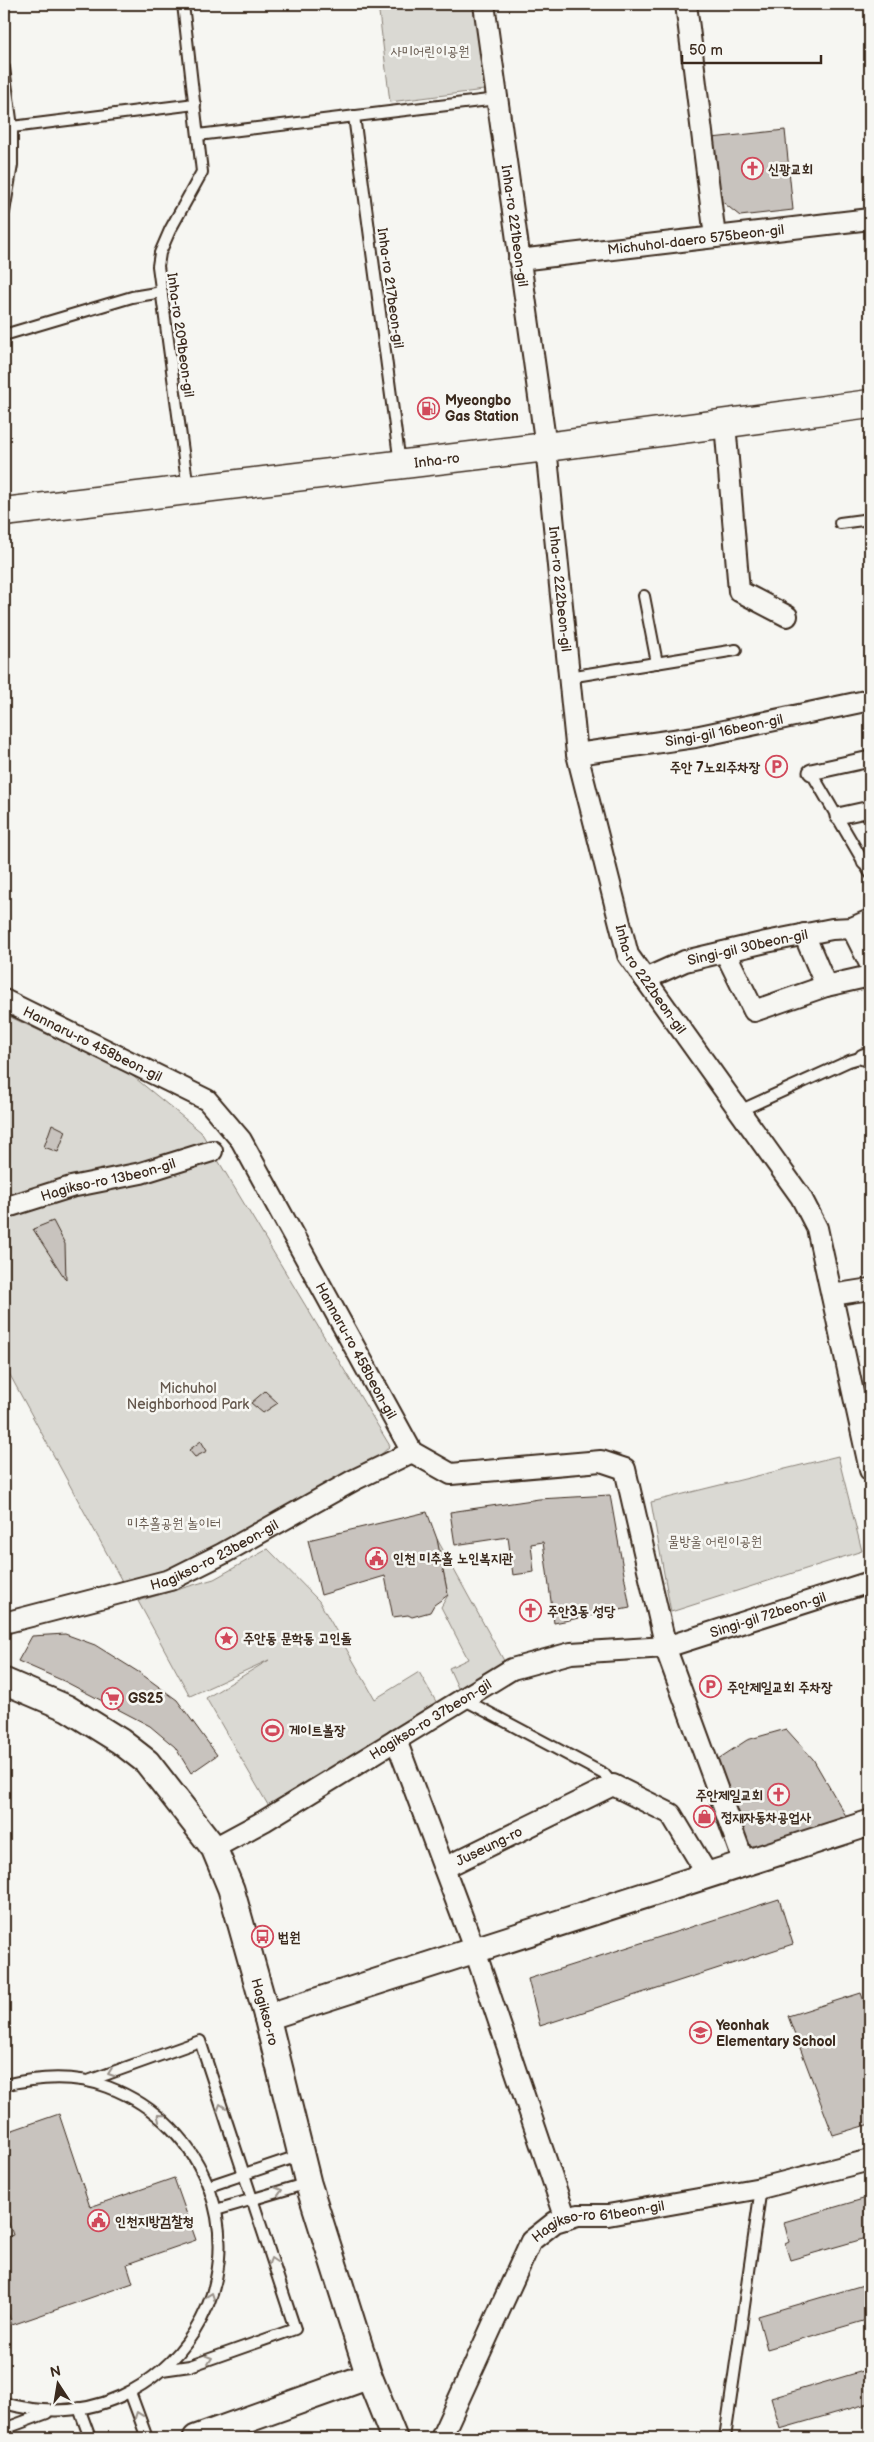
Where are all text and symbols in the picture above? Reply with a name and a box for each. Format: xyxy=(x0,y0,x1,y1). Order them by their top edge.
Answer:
scale bar xyxy=(682,32,820,64)
text: 50 m xyxy=(689,41,723,60)
park label: 사미어린이공원 xyxy=(391,43,469,60)
church icon: 신광교회 xyxy=(740,157,764,181)
place label: 신광교회 xyxy=(768,161,813,178)
street label: Inha-ro 221beon-gil xyxy=(498,164,531,288)
street label: Michuhol-daero 575beon-gil xyxy=(607,221,785,259)
street label: Inha-ro 217beon-gil xyxy=(374,227,407,349)
street label: Inha-ro 209beon-gil xyxy=(163,272,198,399)
place label: Myeongbo Gas Station xyxy=(445,392,519,425)
fuel station icon: Myeongbo Gas Station xyxy=(417,396,441,420)
street label: Inha-ro xyxy=(413,449,461,472)
street label: Inha-ro 222beon-gil xyxy=(545,525,575,653)
street label: Singi-gil 16beon-gil xyxy=(664,711,785,750)
parking icon: 주안 7노외주차장 xyxy=(764,755,788,779)
place label: 주안 7노외주차장 xyxy=(670,759,761,776)
street label: Inha-ro 222beon-gil xyxy=(612,923,690,1037)
street label: Singi-gil 30beon-gil xyxy=(686,926,809,969)
street label: Hannaru-ro 458beon-gil xyxy=(20,1003,165,1086)
street label: Hagikso-ro 13beon-gil xyxy=(39,1155,178,1205)
street label: Hannaru-ro 458beon-gil xyxy=(312,1280,400,1422)
park label: Michuhol Neighborhood Park xyxy=(127,1380,249,1413)
park label: 미추홀공원 놀이터 xyxy=(127,1515,221,1532)
street label: Hagikso-ro 23beon-gil xyxy=(149,1516,281,1594)
park label: 물방울 어린이공원 xyxy=(668,1533,762,1550)
public building icon: 인천 미추홀 노인복지관 xyxy=(365,1546,389,1570)
place label: 인천 미추홀 노인복지관 xyxy=(393,1550,514,1567)
street label: Singi-gil 72beon-gil xyxy=(708,1589,828,1641)
church icon: 주안3동 성당 xyxy=(519,1599,543,1623)
place label: 주안3동 성당 xyxy=(547,1603,616,1620)
place icon: 주안동 문학동 고인돌 xyxy=(215,1626,239,1650)
place label: 주안동 문학동 고인돌 xyxy=(243,1630,352,1647)
parking icon: 주안제일교회 주차장 xyxy=(699,1675,723,1699)
street label: Hagikso-ro 37beon-gil xyxy=(366,1676,495,1763)
place label: 주안제일교회 주차장 xyxy=(727,1679,833,1696)
supermarket icon: GS25 xyxy=(100,1686,124,1710)
place label: GS25 xyxy=(128,1690,163,1707)
sports icon: 게이트볼장 xyxy=(261,1718,285,1742)
place label: 게이트볼장 xyxy=(289,1722,346,1739)
church icon: 주안제일교회 xyxy=(767,1783,791,1807)
place label: 주안제일교회 xyxy=(695,1787,763,1804)
shop icon: 정재자동차공업사 xyxy=(693,1805,717,1829)
place label: 정재자동차공업사 xyxy=(721,1809,812,1826)
street label: Juseung-ro xyxy=(453,1823,525,1870)
bus stop icon: 법원 xyxy=(250,1925,274,1949)
place label: 법원 xyxy=(278,1929,301,1946)
street label: Hagikso-ro xyxy=(247,1976,282,2047)
place label: Yeonhak Elementary School xyxy=(716,2017,836,2050)
school or university icon: Yeonhak Elementary School xyxy=(688,2021,712,2045)
one-way arrow xyxy=(108,2067,116,2077)
one-way arrow xyxy=(217,2103,227,2112)
one-way arrow xyxy=(157,2115,166,2123)
one-way arrow xyxy=(274,2187,282,2197)
street label: Hagikso-ro 61beon-gil xyxy=(528,2197,666,2246)
public building icon: 인천지방검찰청 xyxy=(87,2209,111,2233)
place label: 인천지방검찰청 xyxy=(115,2213,194,2230)
one-way arrow xyxy=(268,2257,278,2266)
one-way arrow xyxy=(205,2292,215,2301)
one-way arrow xyxy=(205,2355,213,2365)
north arrow xyxy=(32,2360,82,2410)
text: N xyxy=(48,2362,62,2381)
one-way arrow xyxy=(134,2411,144,2420)

